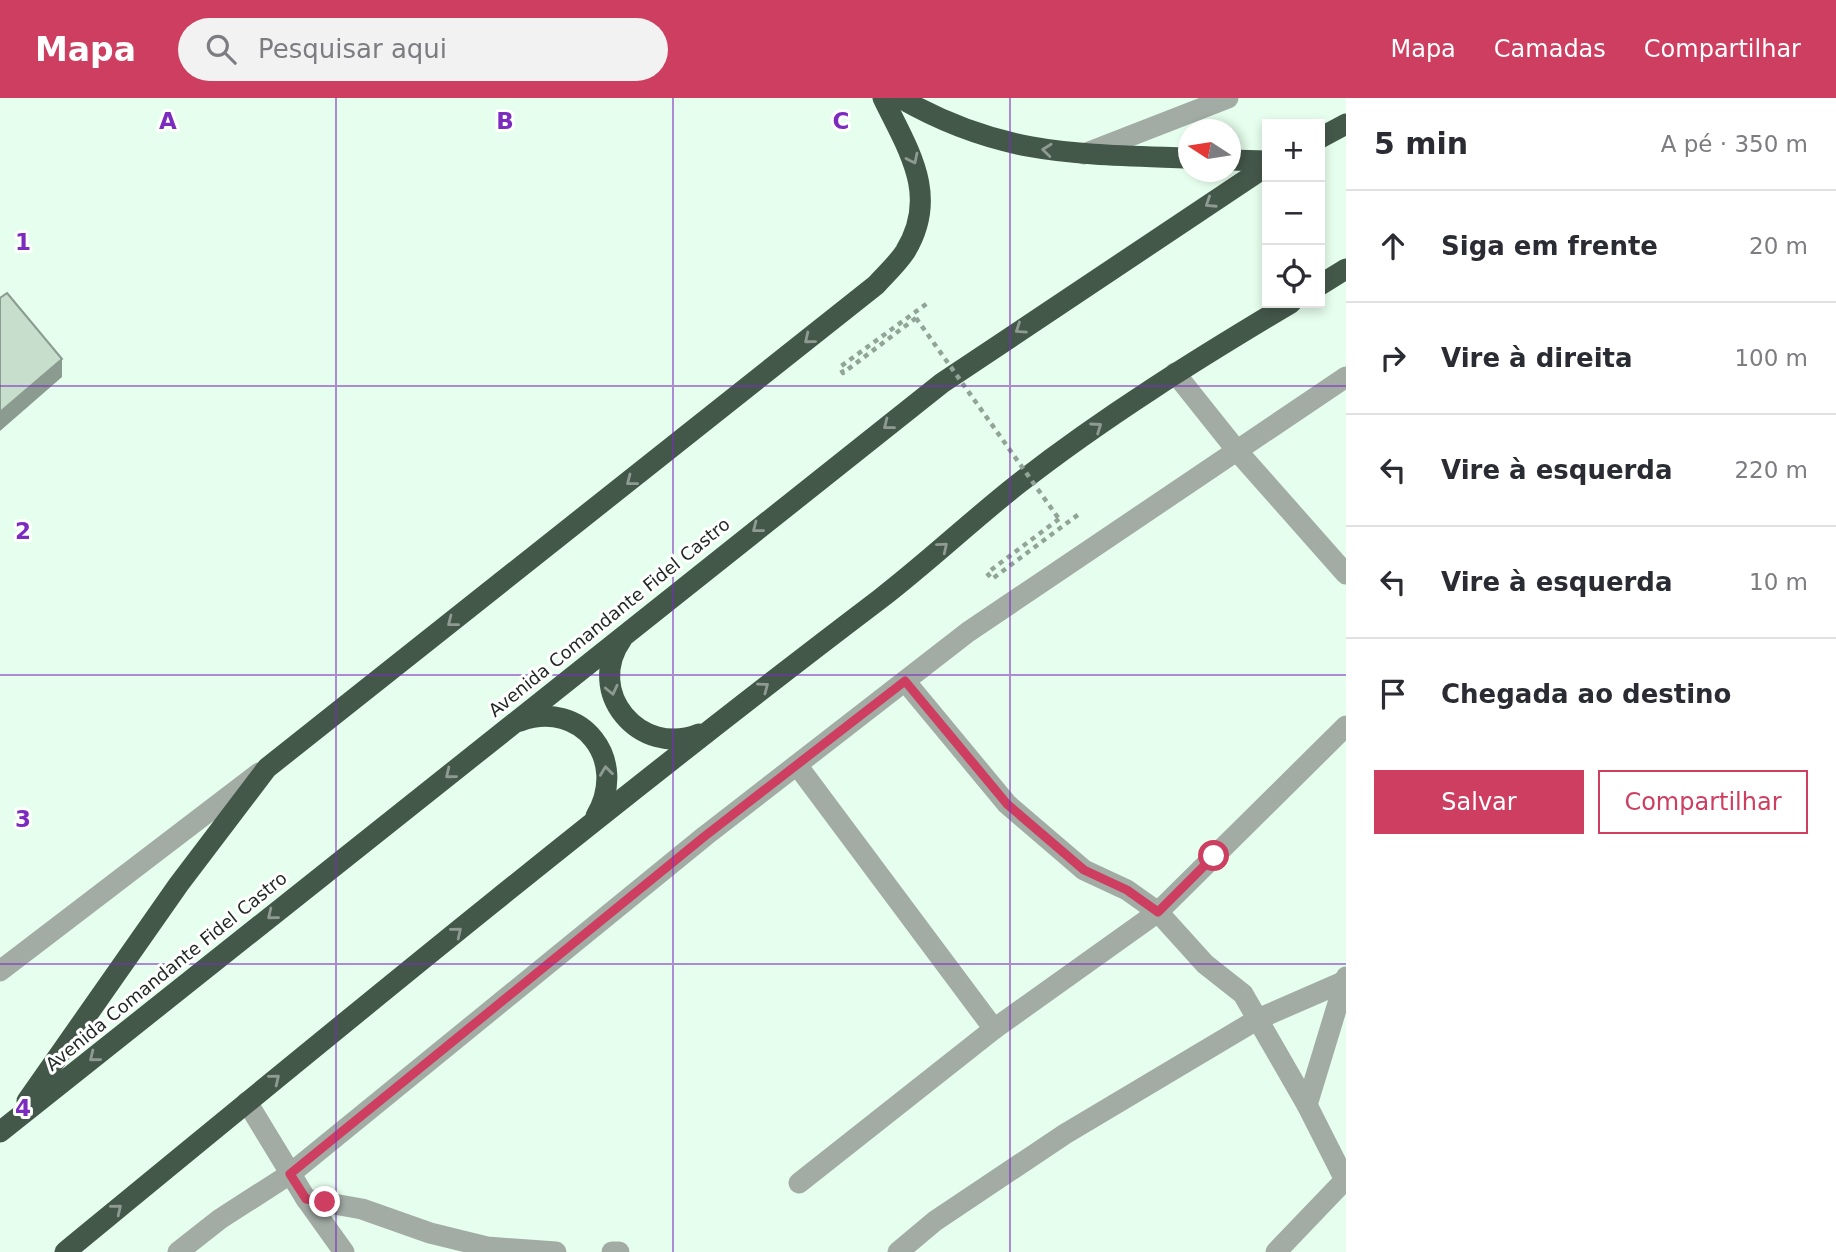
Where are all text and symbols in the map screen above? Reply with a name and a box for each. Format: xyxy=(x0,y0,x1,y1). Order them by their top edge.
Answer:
search box xyxy=(178,18,668,81)
text: Mapa xyxy=(35,30,136,69)
icon: search xyxy=(202,30,240,68)
text: Pesquisar aqui xyxy=(258,34,447,64)
text: Mapa xyxy=(1390,35,1456,63)
text: Camadas xyxy=(1494,35,1606,63)
text: Compartilhar xyxy=(1644,35,1801,63)
text: A xyxy=(159,108,177,134)
text: B xyxy=(496,108,514,134)
text: C xyxy=(833,108,849,134)
north arrow xyxy=(1178,119,1241,182)
map controls xyxy=(1262,119,1325,308)
button: + xyxy=(1262,119,1325,182)
text: 5 min xyxy=(1374,126,1468,161)
text: A pé · 350 m xyxy=(1661,131,1808,157)
one-way arrow xyxy=(1041,143,1053,158)
one-way arrow xyxy=(905,152,919,164)
button: − xyxy=(1262,182,1325,245)
one-way arrow xyxy=(1205,195,1218,207)
icon: ahead xyxy=(1374,227,1412,265)
text: 1 xyxy=(15,229,31,255)
text: Siga em frente xyxy=(1441,231,1658,261)
text: 20 m xyxy=(1749,233,1808,259)
button: locate xyxy=(1262,245,1325,308)
one-way arrow xyxy=(1015,321,1028,333)
one-way arrow xyxy=(804,331,817,344)
icon: right xyxy=(1374,339,1412,377)
text: Vire à direita xyxy=(1441,343,1633,373)
text: 100 m xyxy=(1734,345,1808,371)
one-way arrow xyxy=(883,416,896,429)
one-way arrow xyxy=(1089,423,1102,436)
icon: left xyxy=(1374,451,1412,489)
text: Vire à esquerda xyxy=(1441,455,1673,485)
text: 220 m xyxy=(1734,457,1808,483)
one-way arrow xyxy=(626,473,639,485)
street label: Avenida Comandante Fidel Castro xyxy=(484,513,734,721)
text: 2 xyxy=(15,518,31,544)
one-way arrow xyxy=(752,520,764,533)
one-way arrow xyxy=(935,543,948,555)
icon: left xyxy=(1374,563,1412,601)
text: Vire à esquerda xyxy=(1441,567,1673,597)
text: 10 m xyxy=(1749,569,1808,595)
one-way arrow xyxy=(448,613,460,626)
icon: arrive xyxy=(1374,675,1412,713)
text: Chegada ao destino xyxy=(1441,679,1731,709)
one-way arrow xyxy=(756,682,769,695)
one-way arrow xyxy=(604,684,618,696)
one-way arrow xyxy=(445,765,458,778)
one-way arrow xyxy=(599,765,614,777)
button: Salvar xyxy=(1374,770,1584,834)
button: Compartilhar xyxy=(1598,770,1808,834)
text: 3 xyxy=(15,806,31,832)
route start xyxy=(1198,840,1229,871)
street label: Avenida Comandante Fidel Castro xyxy=(41,867,291,1075)
one-way arrow xyxy=(268,907,280,920)
one-way arrow xyxy=(449,928,462,940)
one-way arrow xyxy=(90,1049,103,1061)
one-way arrow xyxy=(268,1075,280,1088)
text: 4 xyxy=(15,1095,31,1121)
route end xyxy=(309,1186,340,1217)
one-way arrow xyxy=(110,1204,122,1217)

